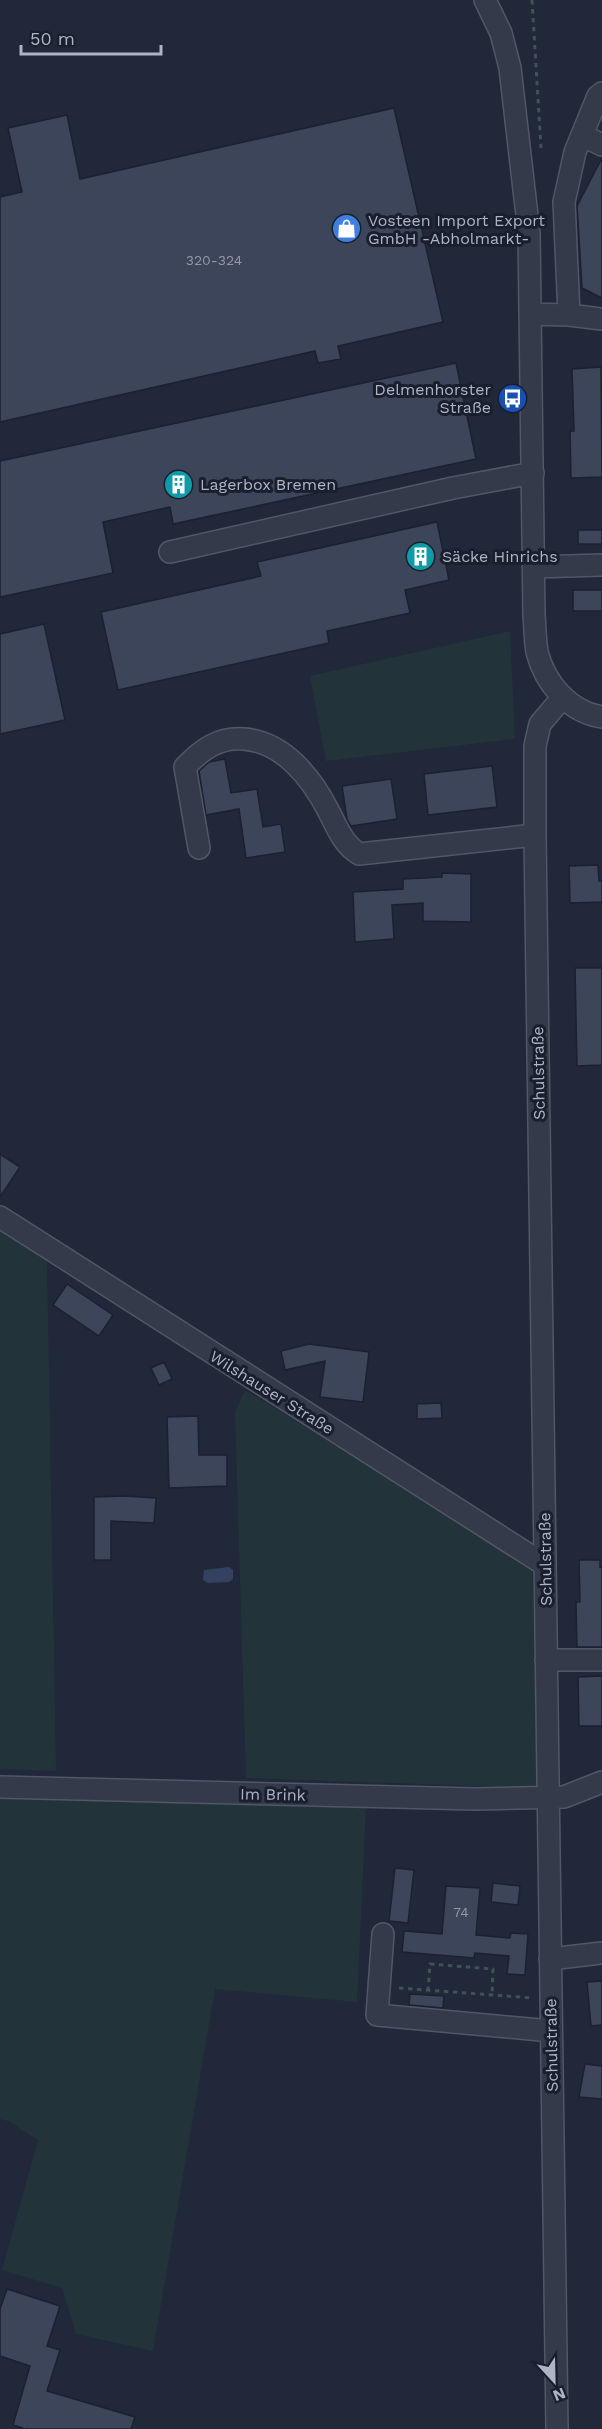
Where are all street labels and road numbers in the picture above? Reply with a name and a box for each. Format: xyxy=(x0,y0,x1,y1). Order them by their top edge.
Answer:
street label: Schulstraße xyxy=(528,1026,549,1120)
street label: Wilshauser Straße xyxy=(206,1347,337,1438)
street label: Schulstraße xyxy=(535,1512,556,1606)
street label: Im Brink xyxy=(240,1784,306,1805)
street label: Schulstraße xyxy=(541,1998,562,2092)

